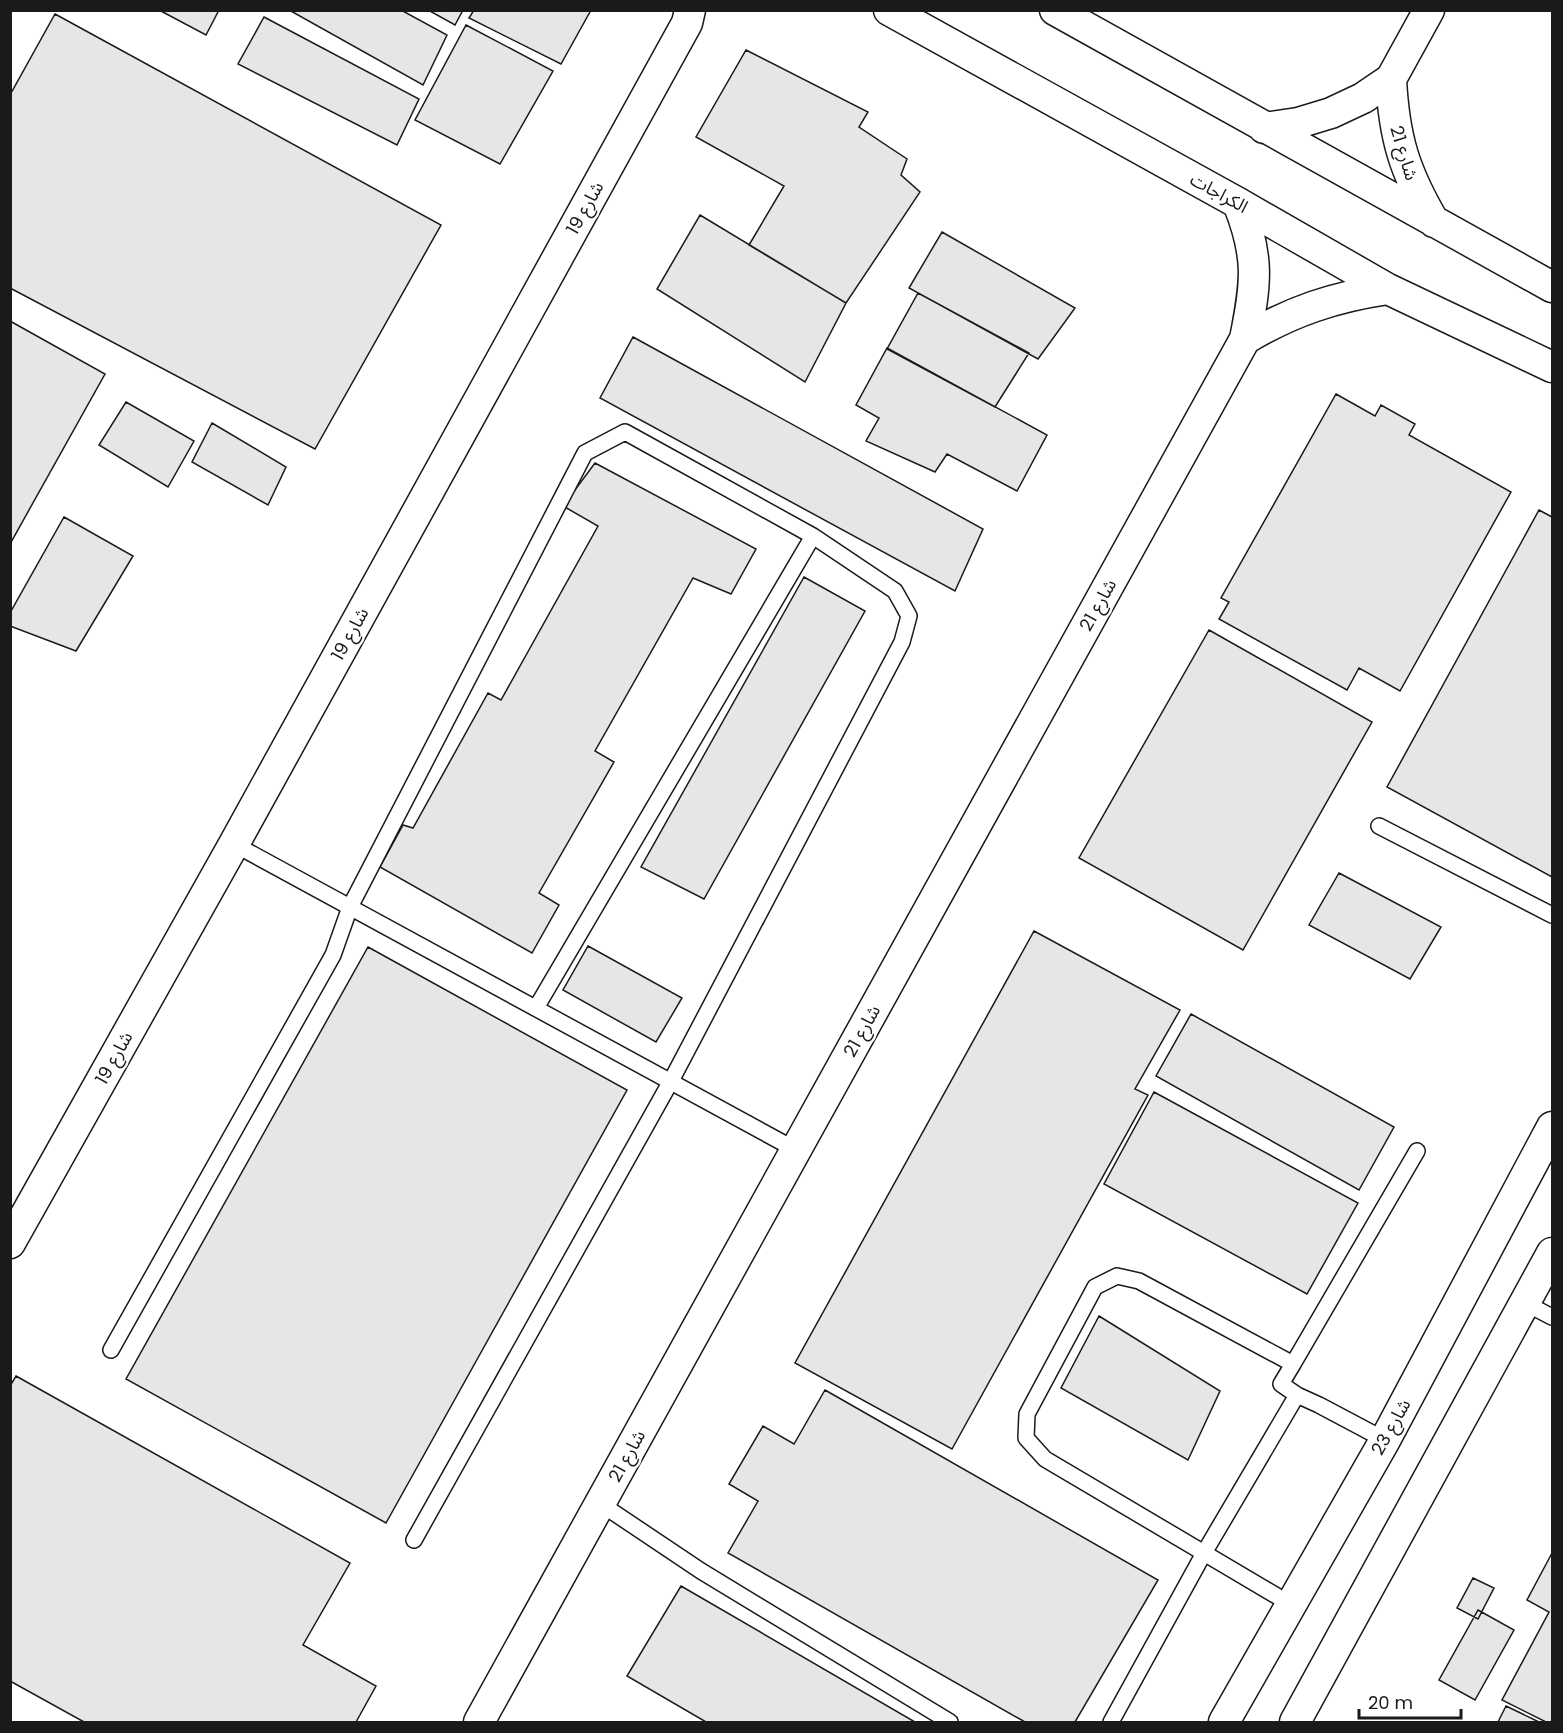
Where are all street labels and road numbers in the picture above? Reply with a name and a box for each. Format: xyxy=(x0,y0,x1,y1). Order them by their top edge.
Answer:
street label: شارع 21 xyxy=(1382,122,1425,184)
street label: الكراجات xyxy=(1186,166,1253,219)
street label: شارع 19 xyxy=(560,177,611,240)
street label: شارع 21 xyxy=(1073,574,1124,636)
street label: شارع 19 xyxy=(325,603,376,666)
street label: شارع 21 xyxy=(837,1000,888,1062)
street label: شارع 19 xyxy=(89,1027,140,1090)
street label: شارع 23 xyxy=(1365,1394,1418,1460)
street label: شارع 21 xyxy=(602,1425,653,1487)

